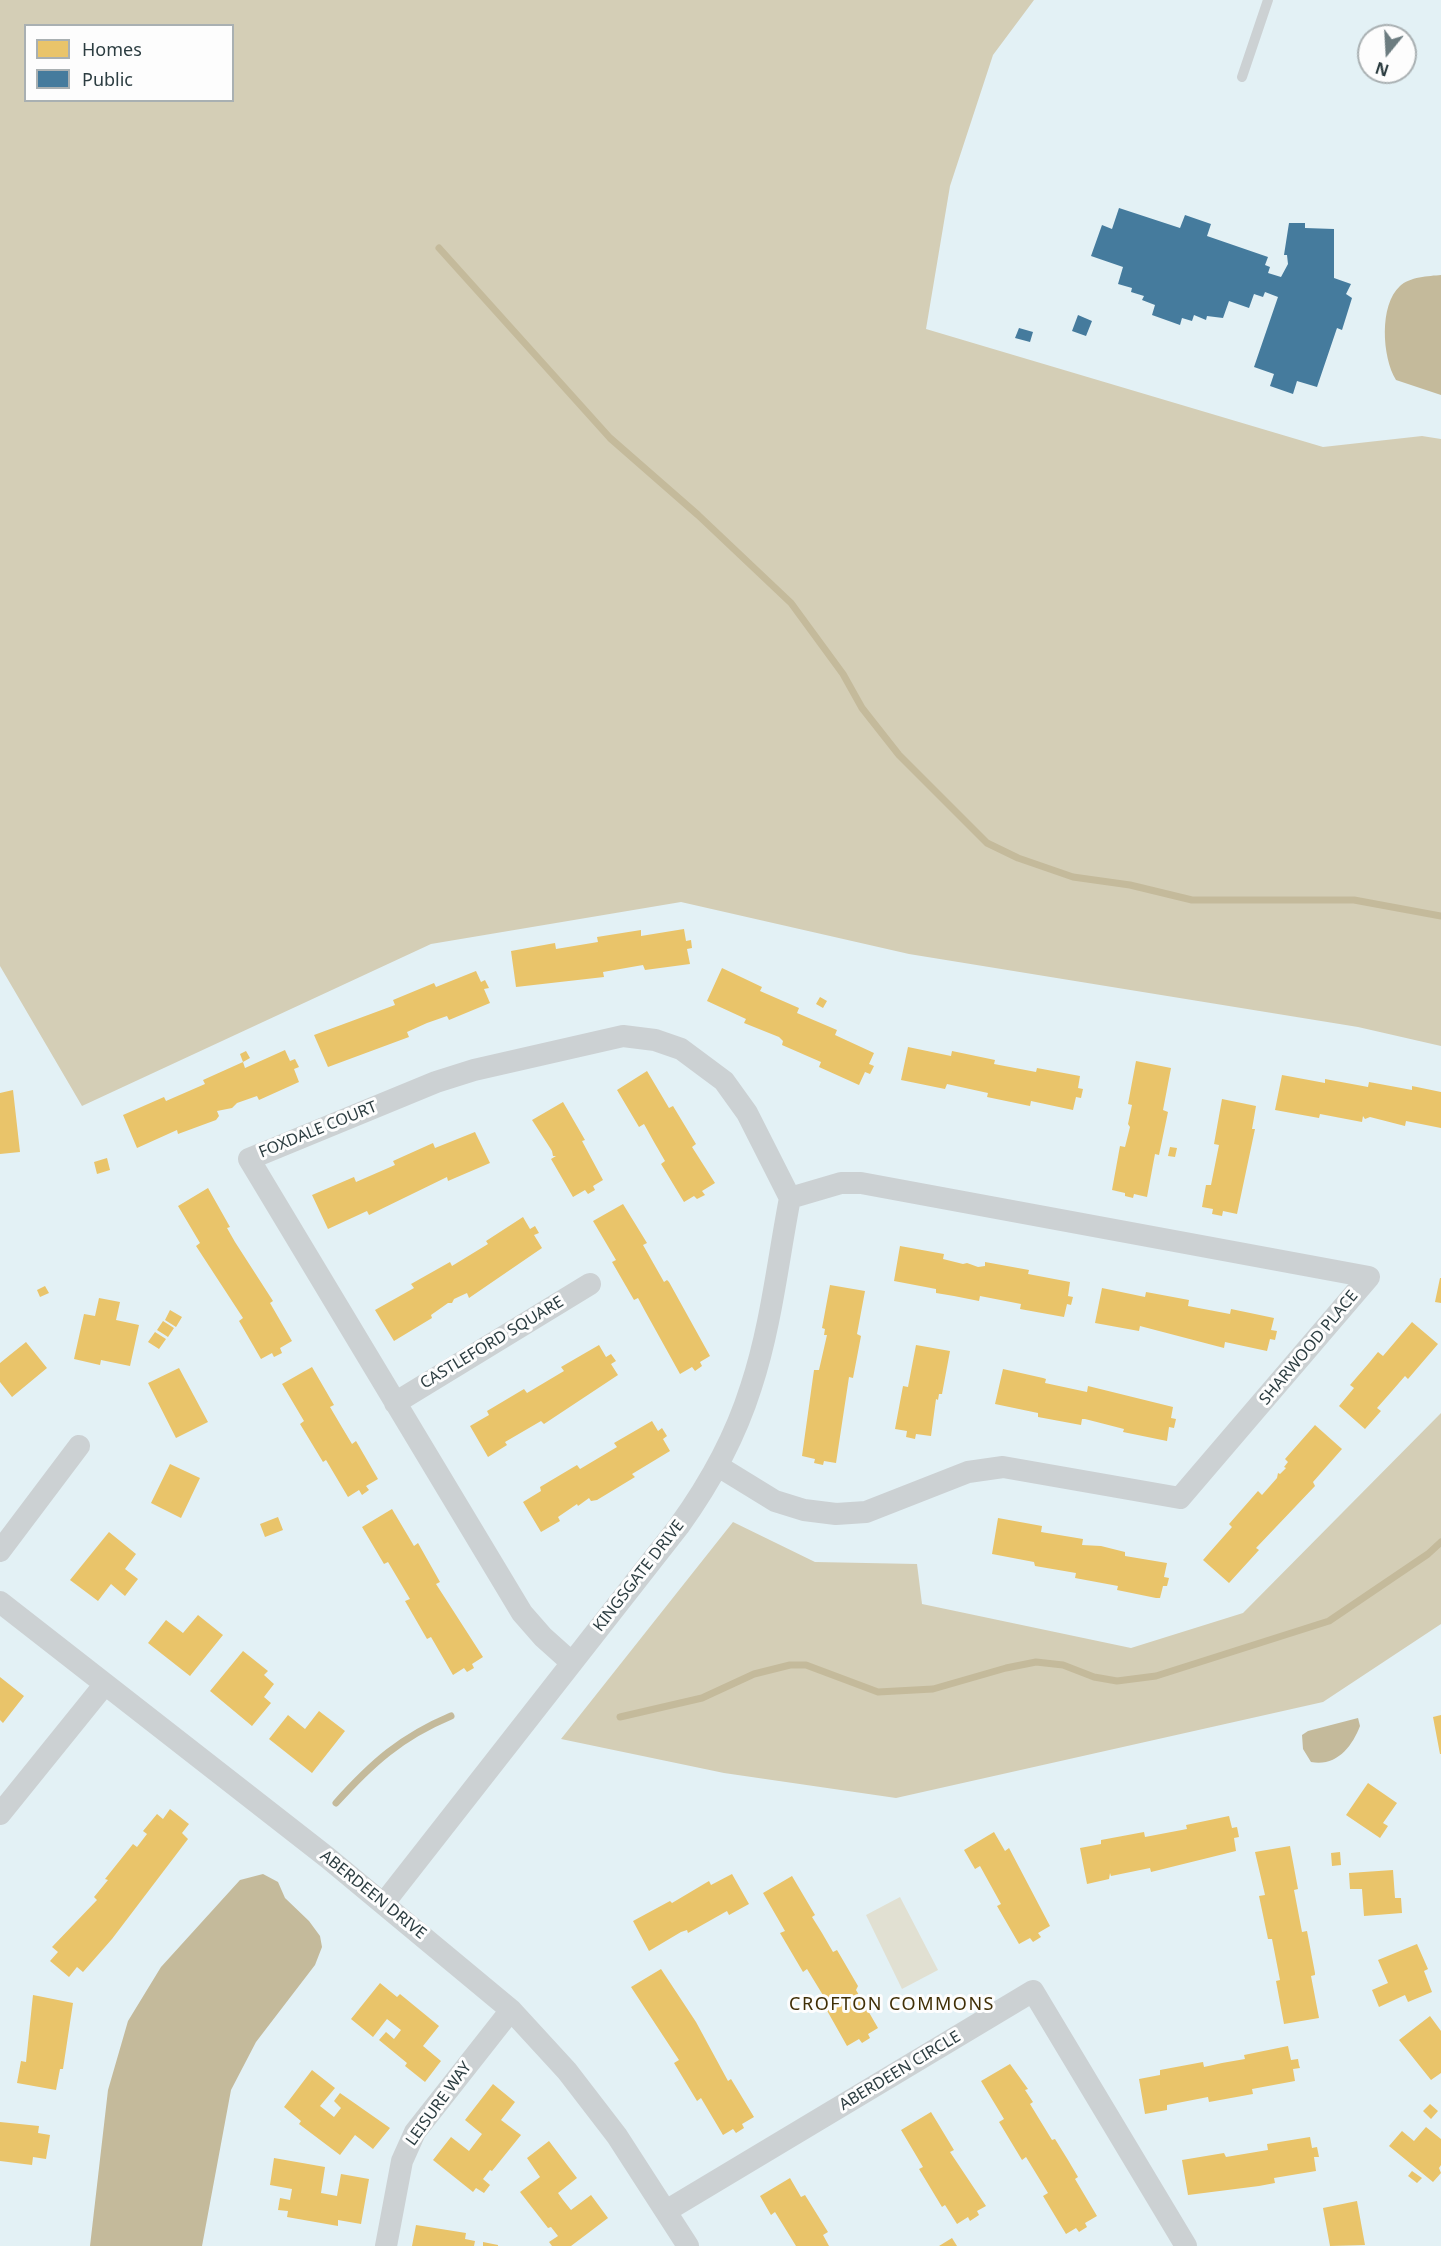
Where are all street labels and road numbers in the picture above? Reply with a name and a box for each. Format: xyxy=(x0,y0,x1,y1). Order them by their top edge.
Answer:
street label: FOXDALE COURT xyxy=(256,1098,380,1162)
street label: SHARWOOD PLACE xyxy=(1256,1287,1362,1409)
street label: CASTLEFORD SQUARE xyxy=(417,1293,567,1393)
street label: KINGSGATE DRIVE xyxy=(590,1516,688,1636)
street label: ABERDEEN DRIVE xyxy=(316,1846,430,1944)
street label: ABERDEEN CIRCLE xyxy=(836,2027,964,2115)
street label: LEISURE WAY xyxy=(402,2058,476,2150)

